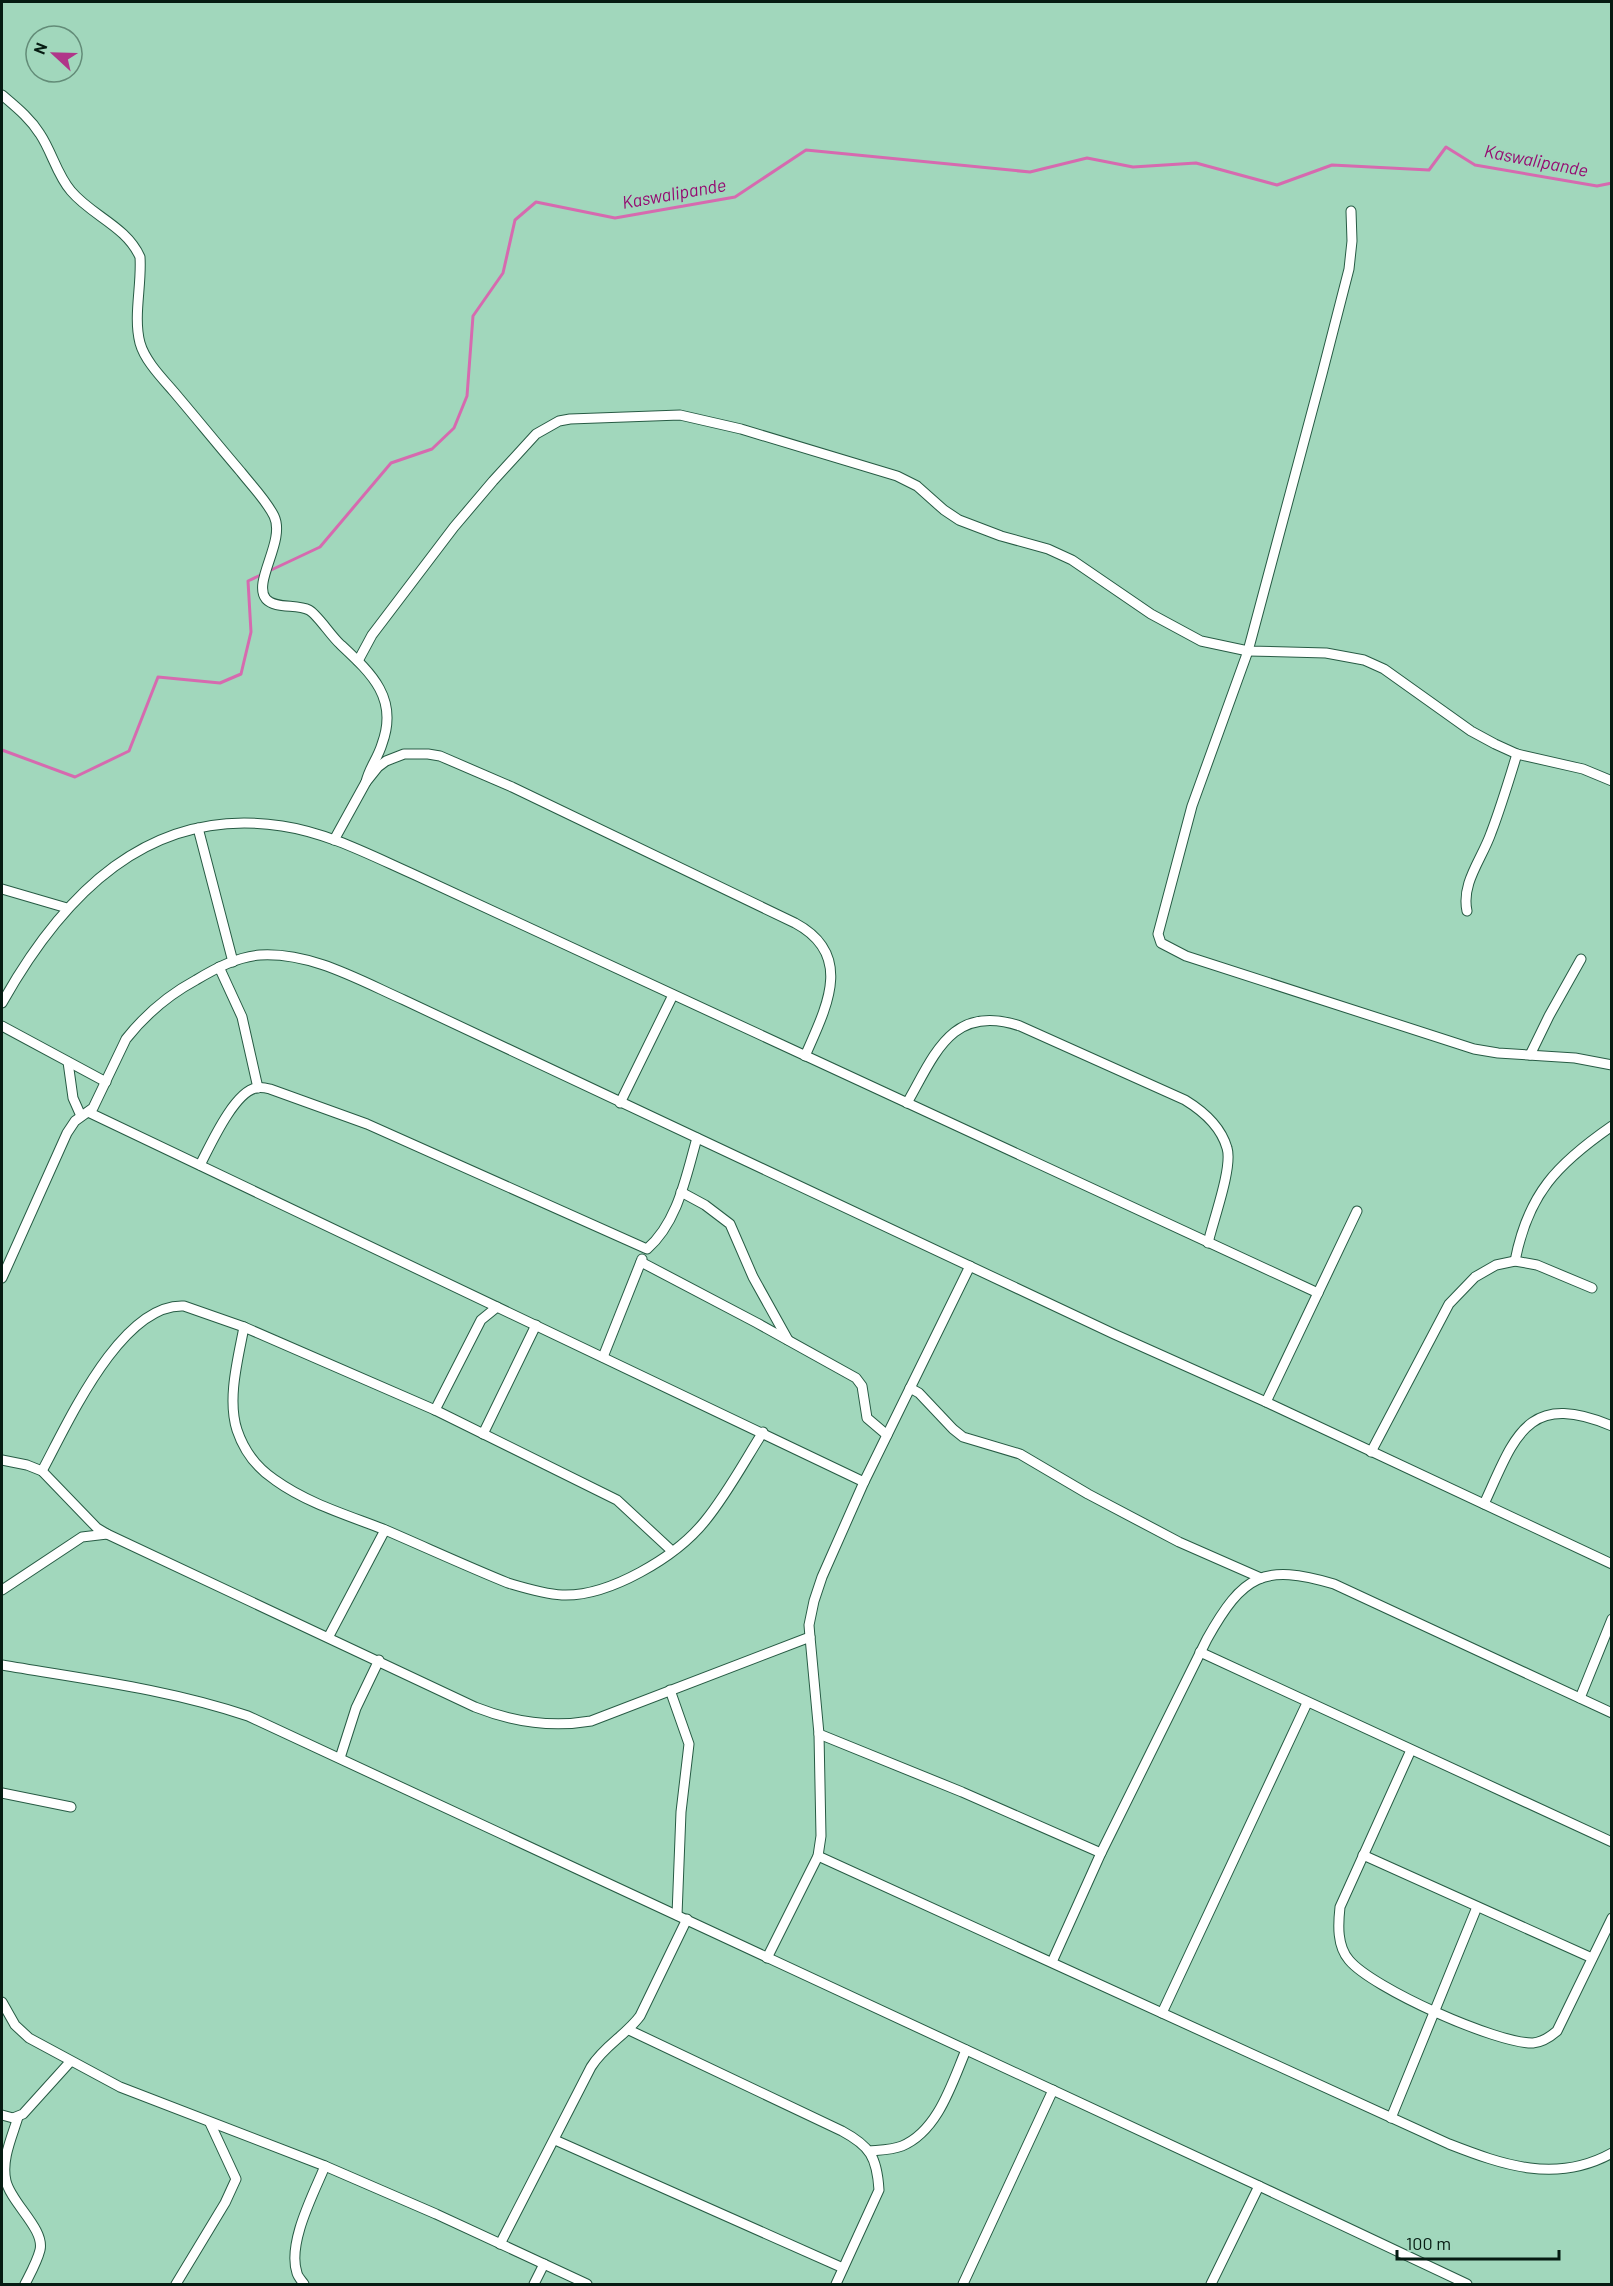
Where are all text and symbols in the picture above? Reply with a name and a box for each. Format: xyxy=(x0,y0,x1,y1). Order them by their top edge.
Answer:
north arrow xyxy=(24,24,84,84)
text: N xyxy=(29,40,50,57)
water label: Kaswalipande xyxy=(1482,139,1590,181)
water label: Kaswalipande xyxy=(620,173,728,213)
scale bar xyxy=(1397,2223,1559,2261)
text: 100 m xyxy=(1406,2232,1451,2254)

